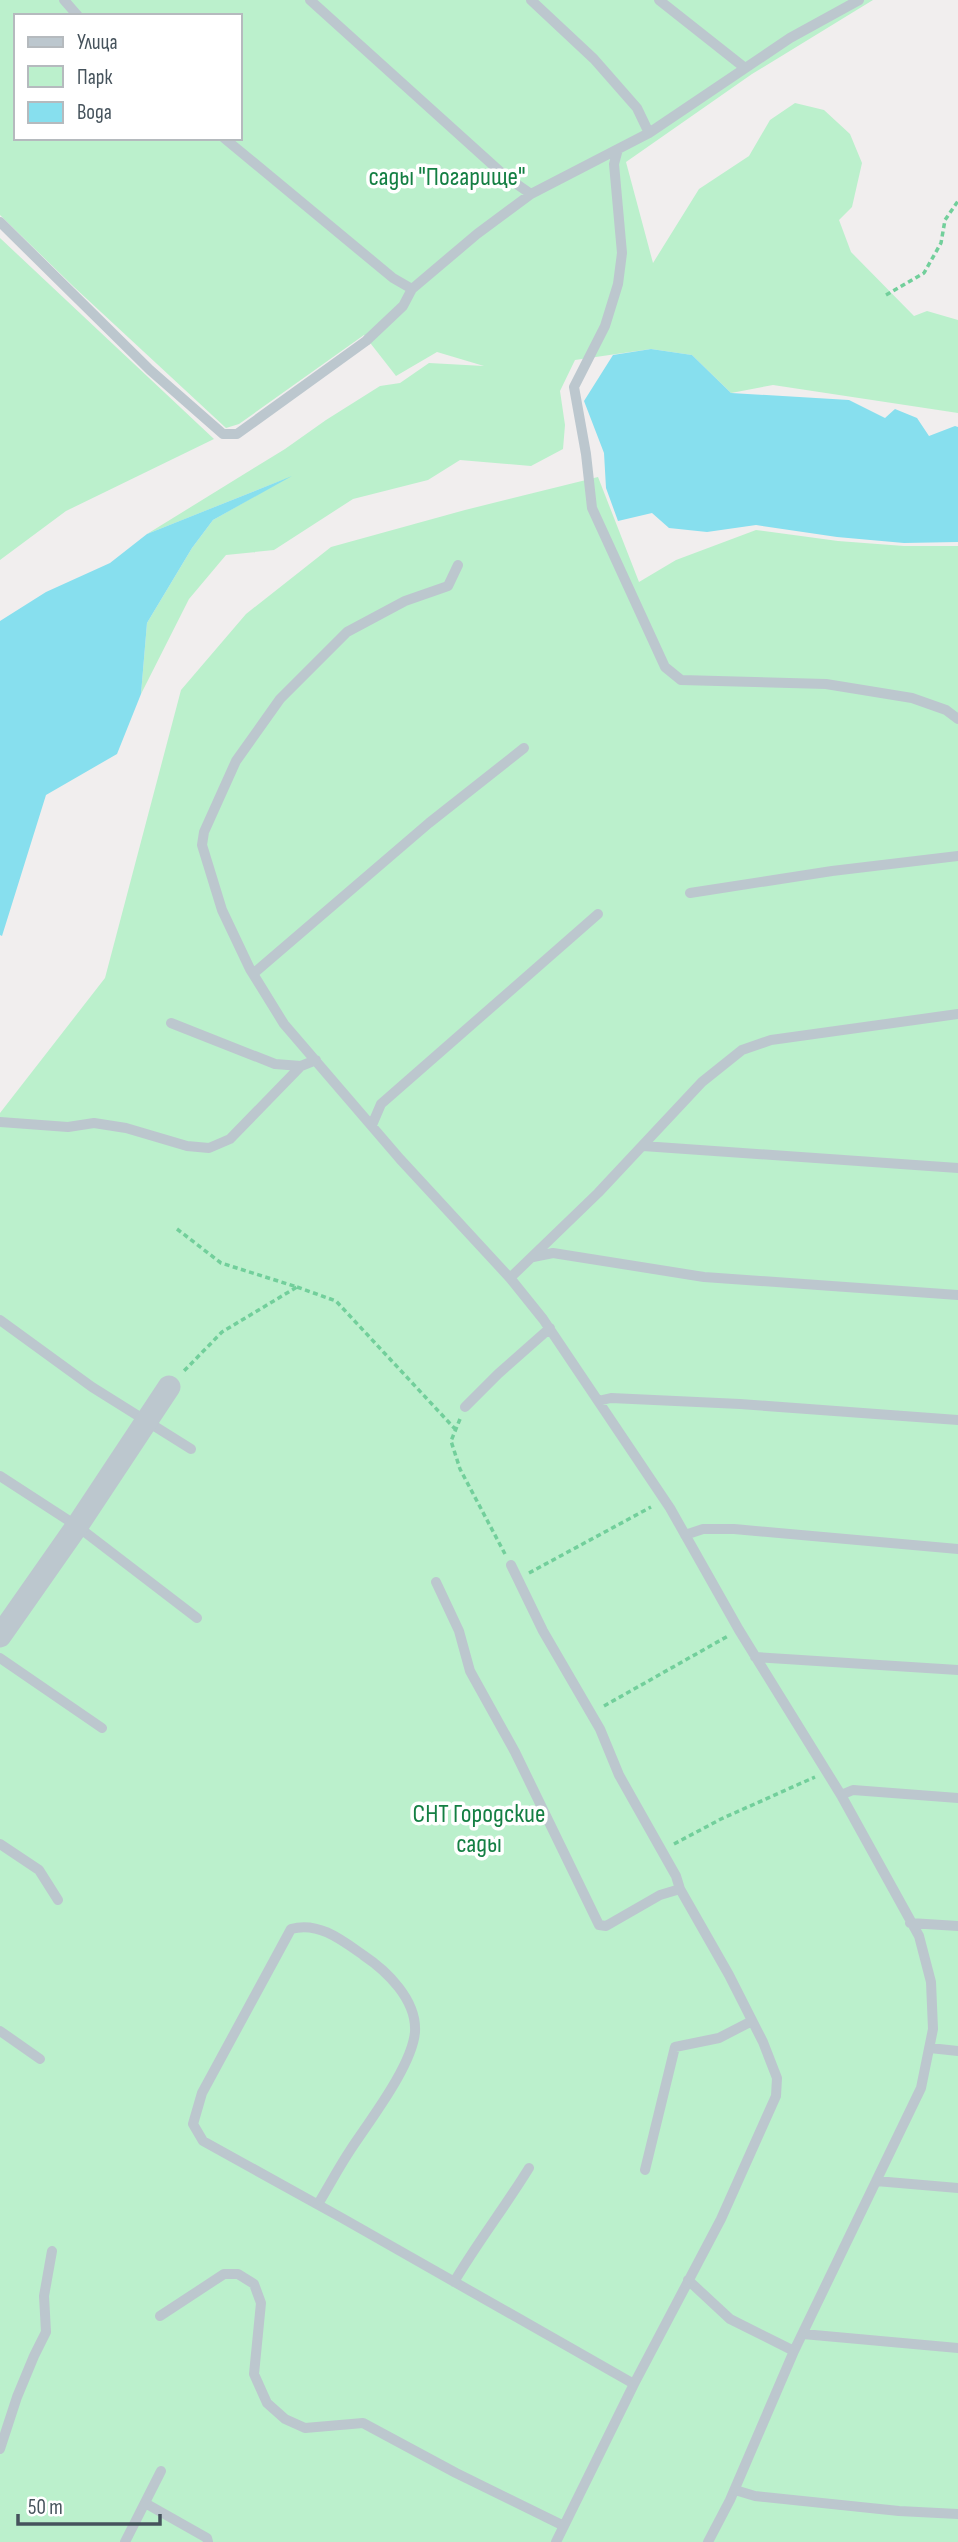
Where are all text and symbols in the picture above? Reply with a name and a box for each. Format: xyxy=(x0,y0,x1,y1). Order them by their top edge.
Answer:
legend xyxy=(14,14,242,140)
text: Улица xyxy=(77,30,118,55)
text: Парк xyxy=(77,65,112,90)
text: Вода xyxy=(77,100,112,125)
park label: сады "Погарище" xyxy=(368,162,526,193)
park label: СНТ Городские сады xyxy=(413,1799,545,1860)
scale bar xyxy=(18,2482,159,2526)
text: 50 m xyxy=(28,2495,63,2520)

